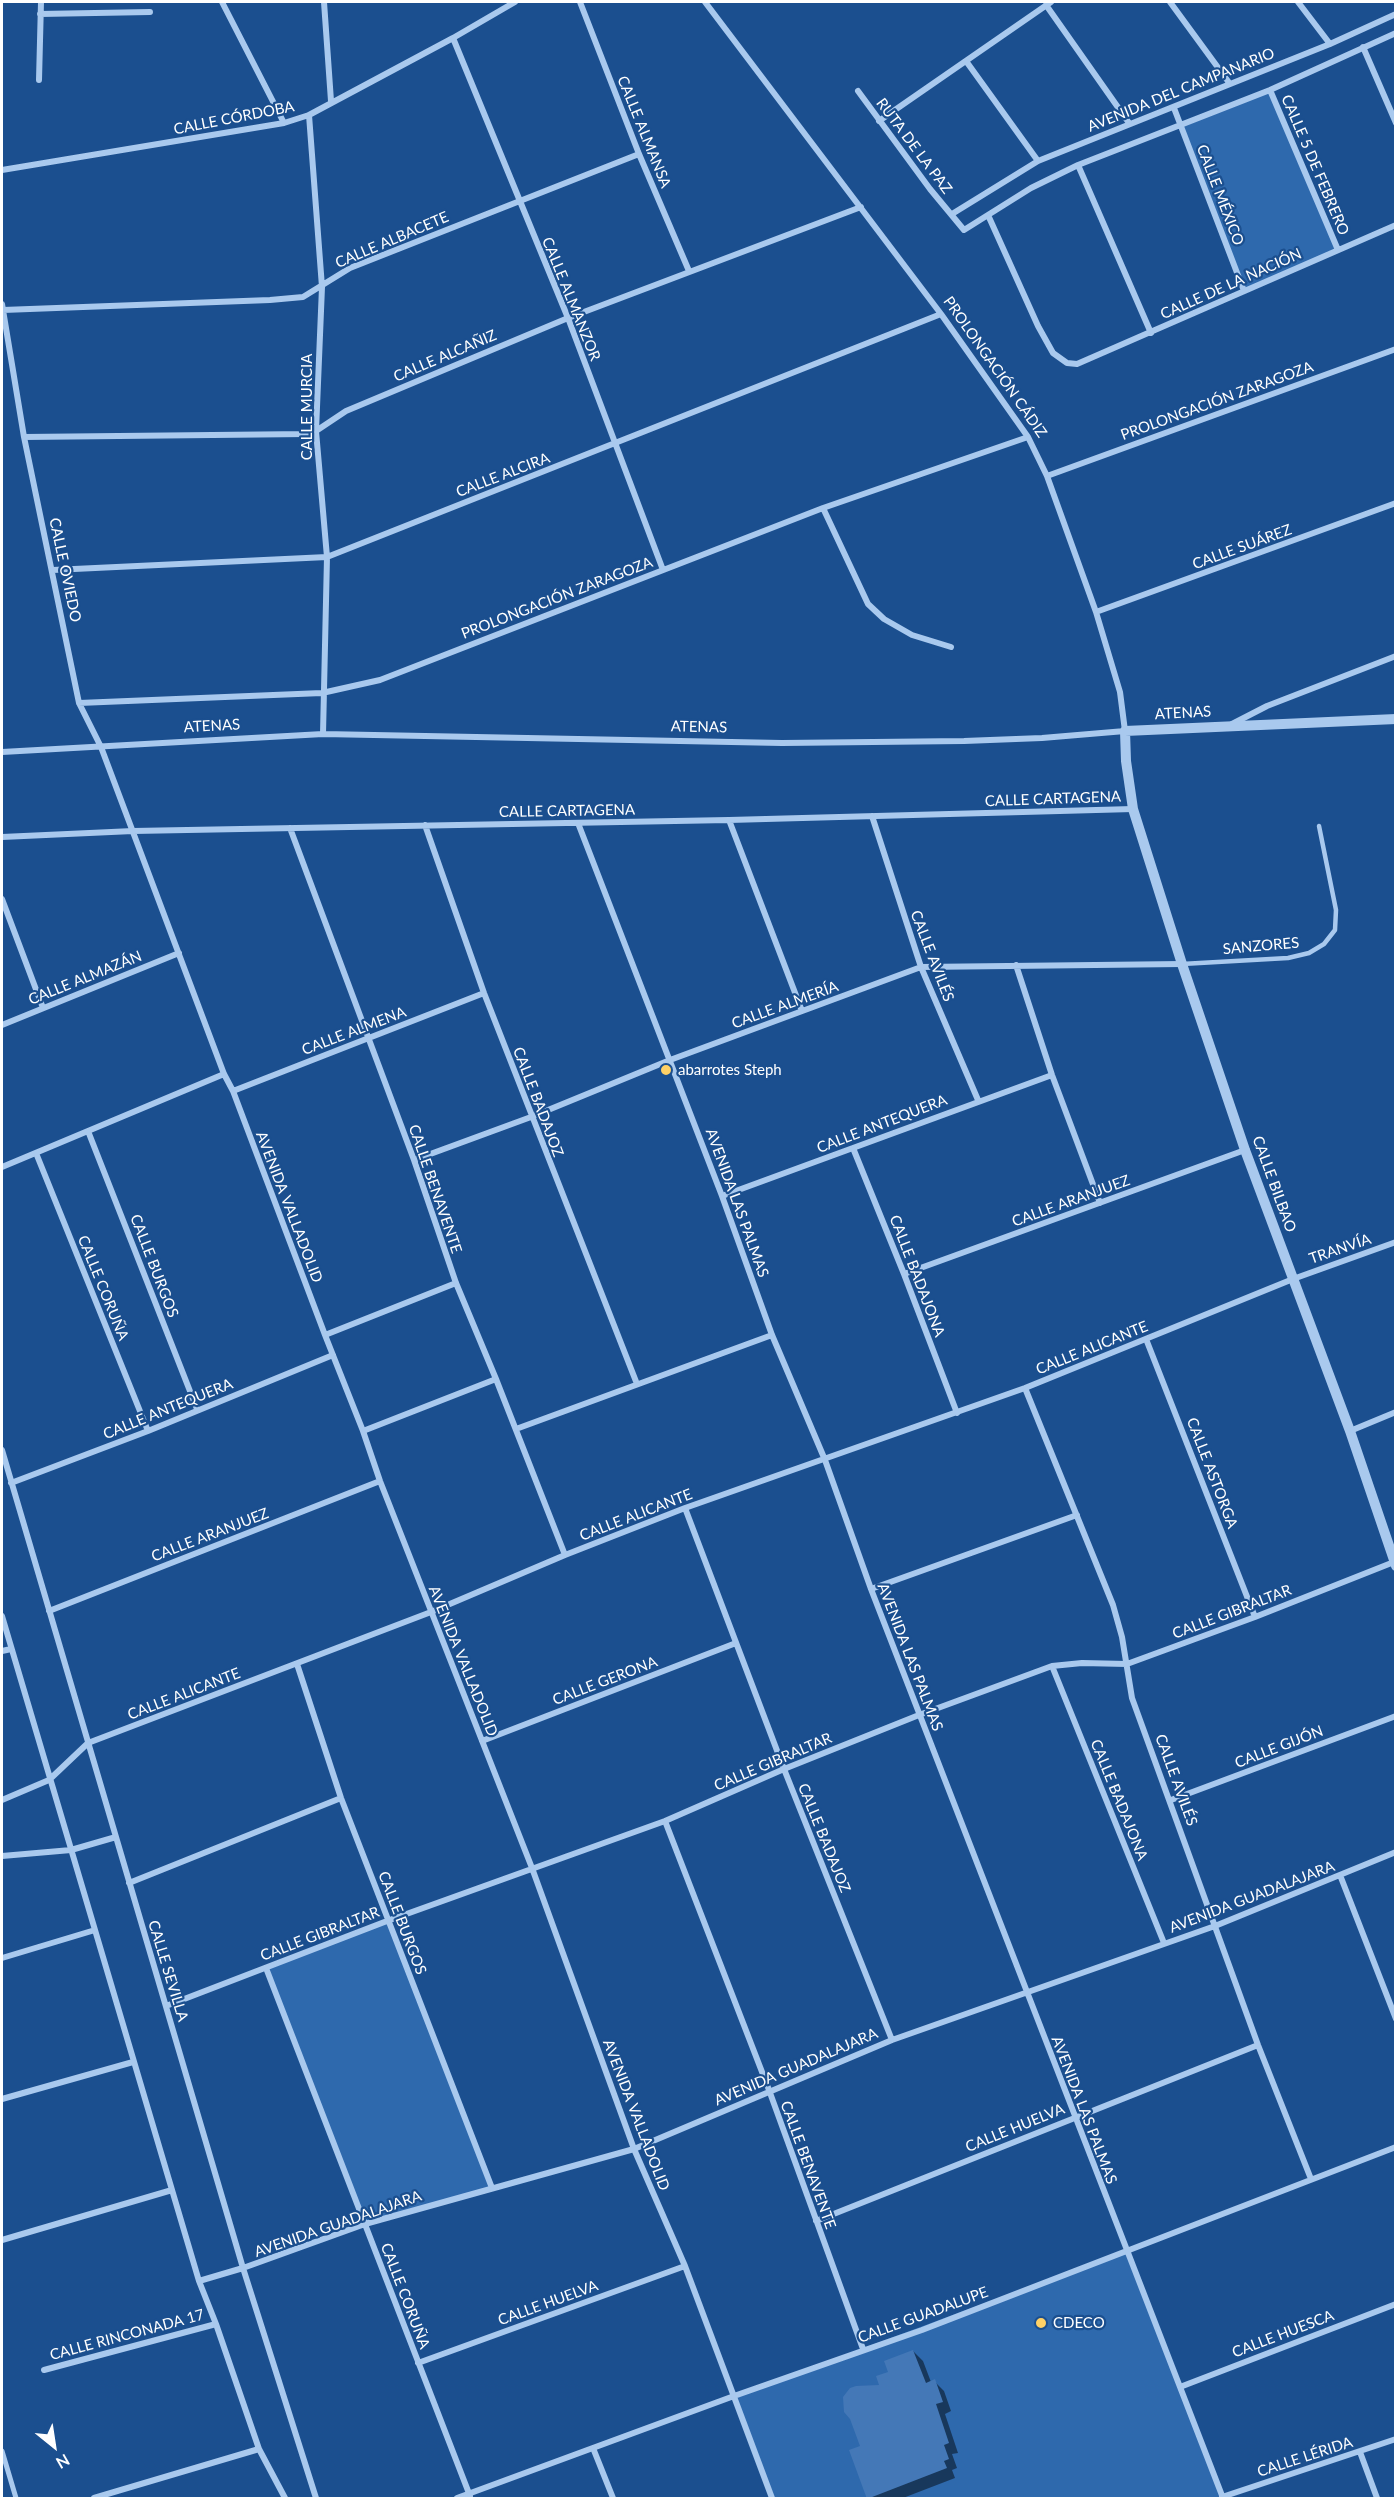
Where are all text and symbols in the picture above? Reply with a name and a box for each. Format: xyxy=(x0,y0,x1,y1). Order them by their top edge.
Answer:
street label: AVENIDA DEL CAMPANARIO xyxy=(1085,44,1277,136)
street label: CALLE ALMANSA xyxy=(613,73,675,191)
street label: CALLE 5 DE FEBRERO xyxy=(1277,92,1353,238)
street label: RUTA DE LA PAZ xyxy=(872,95,956,197)
street label: CALLE CÓRDOBA xyxy=(172,97,296,139)
street label: CALLE MÉXICO xyxy=(1193,142,1247,248)
street label: CALLE ALBACETE xyxy=(333,208,451,272)
street label: CALLE ALMANZOR xyxy=(538,235,604,363)
street label: CALLE DE LA NACIÓN xyxy=(1158,245,1304,323)
street label: PROLONGACIÓN CÁDIZ xyxy=(939,293,1051,441)
street label: CALLE ALCAÑIZ xyxy=(391,326,499,386)
street label: CALLE MURCIA xyxy=(298,354,316,460)
street label: PROLONGACIÓN ZARAGOZA xyxy=(1118,358,1316,444)
street label: CALLE ALCIRA xyxy=(453,449,553,501)
street label: CALLE OVIEDO xyxy=(45,516,85,624)
street label: CALLE SUÁREZ xyxy=(1190,521,1294,573)
street label: PROLONGACIÓN ZARAGOZA xyxy=(459,553,655,643)
street label: ATENAS xyxy=(1154,703,1212,723)
street label: ATENAS xyxy=(183,716,241,736)
street label: ATENAS xyxy=(671,718,727,736)
street label: CALLE CARTAGENA xyxy=(985,788,1121,810)
street label: CALLE CARTAGENA xyxy=(499,801,635,821)
street label: CALLE AVILÉS xyxy=(906,908,958,1004)
street label: SANZORES xyxy=(1222,934,1300,958)
street label: CALLE ALMAZÁN xyxy=(26,947,144,1009)
street label: CALLE ALMERÍA xyxy=(729,977,841,1033)
street label: CALLE ALMENA xyxy=(299,1003,409,1059)
street label: CALLE BADAJOZ xyxy=(509,1045,567,1159)
place label: abarrotes Steph xyxy=(678,1061,782,1079)
marker: abarrotes Steph xyxy=(659,1063,673,1077)
street label: CALLE ANTEQUERA xyxy=(814,1091,950,1157)
street label: CALLE BENAVENTE xyxy=(405,1122,465,1256)
street label: AVENIDA LAS PALMAS xyxy=(702,1126,772,1280)
street label: AVENIDA VALLADOLID xyxy=(252,1129,326,1285)
street label: CALLE BILBAO xyxy=(1248,1133,1300,1235)
street label: CALLE ARANJUEZ xyxy=(1010,1171,1132,1231)
street label: CALLE BURGOS xyxy=(126,1212,182,1320)
street label: CALLE BADAJONA xyxy=(885,1213,949,1339)
street label: TRANVÍA xyxy=(1307,1230,1373,1268)
street label: CALLE CORUÑA xyxy=(74,1233,132,1343)
street label: CALLE ALICANTE xyxy=(1033,1317,1151,1379)
street label: CALLE ANTEQUERA xyxy=(101,1375,235,1443)
street label: CALLE ASTORGA xyxy=(1183,1415,1241,1531)
street label: CALLE ALICANTE xyxy=(577,1485,695,1545)
street label: CALLE ARANJUEZ xyxy=(149,1504,271,1566)
street label: AVENIDA LAS PALMAS xyxy=(873,1580,947,1734)
street label: CALLE GIBRALTAR xyxy=(1170,1581,1294,1643)
street label: AVENIDA VALLADOLID xyxy=(425,1583,501,1739)
street label: CALLE GERONA xyxy=(550,1653,660,1709)
street label: CALLE ALICANTE xyxy=(125,1664,243,1724)
street label: CALLE GIJÓN xyxy=(1232,1722,1326,1772)
street label: CALLE GIBRALTAR xyxy=(711,1729,835,1795)
street label: CALLE AVILÉS xyxy=(1151,1732,1201,1828)
street label: CALLE BADAJONA xyxy=(1086,1737,1152,1863)
street label: CALLE BADAJOZ xyxy=(794,1781,854,1895)
street label: AVENIDA GUADALAJARA xyxy=(1167,1857,1337,1937)
street label: CALLE BURGOS xyxy=(374,1869,430,1977)
street label: CALLE GIBRALTAR xyxy=(258,1903,382,1965)
street label: CALLE SEVILLA xyxy=(144,1918,192,2024)
street label: AVENIDA GUADALAJARA xyxy=(712,2024,880,2110)
street label: AVENIDA LAS PALMAS xyxy=(1047,2033,1121,2187)
street label: AVENIDA VALLADOLID xyxy=(599,2037,673,2193)
street label: CALLE BENAVENTE xyxy=(776,2098,840,2232)
street label: CALLE HUELVA xyxy=(963,2100,1067,2156)
street label: AVENIDA GUADALAJARA xyxy=(252,2187,424,2261)
street label: CALLE CORUÑA xyxy=(377,2241,433,2351)
street label: CALLE HUELVA xyxy=(496,2277,600,2329)
street label: CALLE GUADALUPE xyxy=(855,2283,991,2347)
street label: CALLE RINCONADA 17 xyxy=(48,2306,206,2364)
street label: CALLE HUESCA xyxy=(1230,2306,1336,2362)
place label: CDECO xyxy=(1053,2314,1105,2332)
marker: CDECO xyxy=(1034,2316,1048,2330)
north arrow xyxy=(24,2416,84,2476)
street label: CALLE LÉRIDA xyxy=(1255,2433,1355,2481)
text: N xyxy=(53,2451,73,2473)

